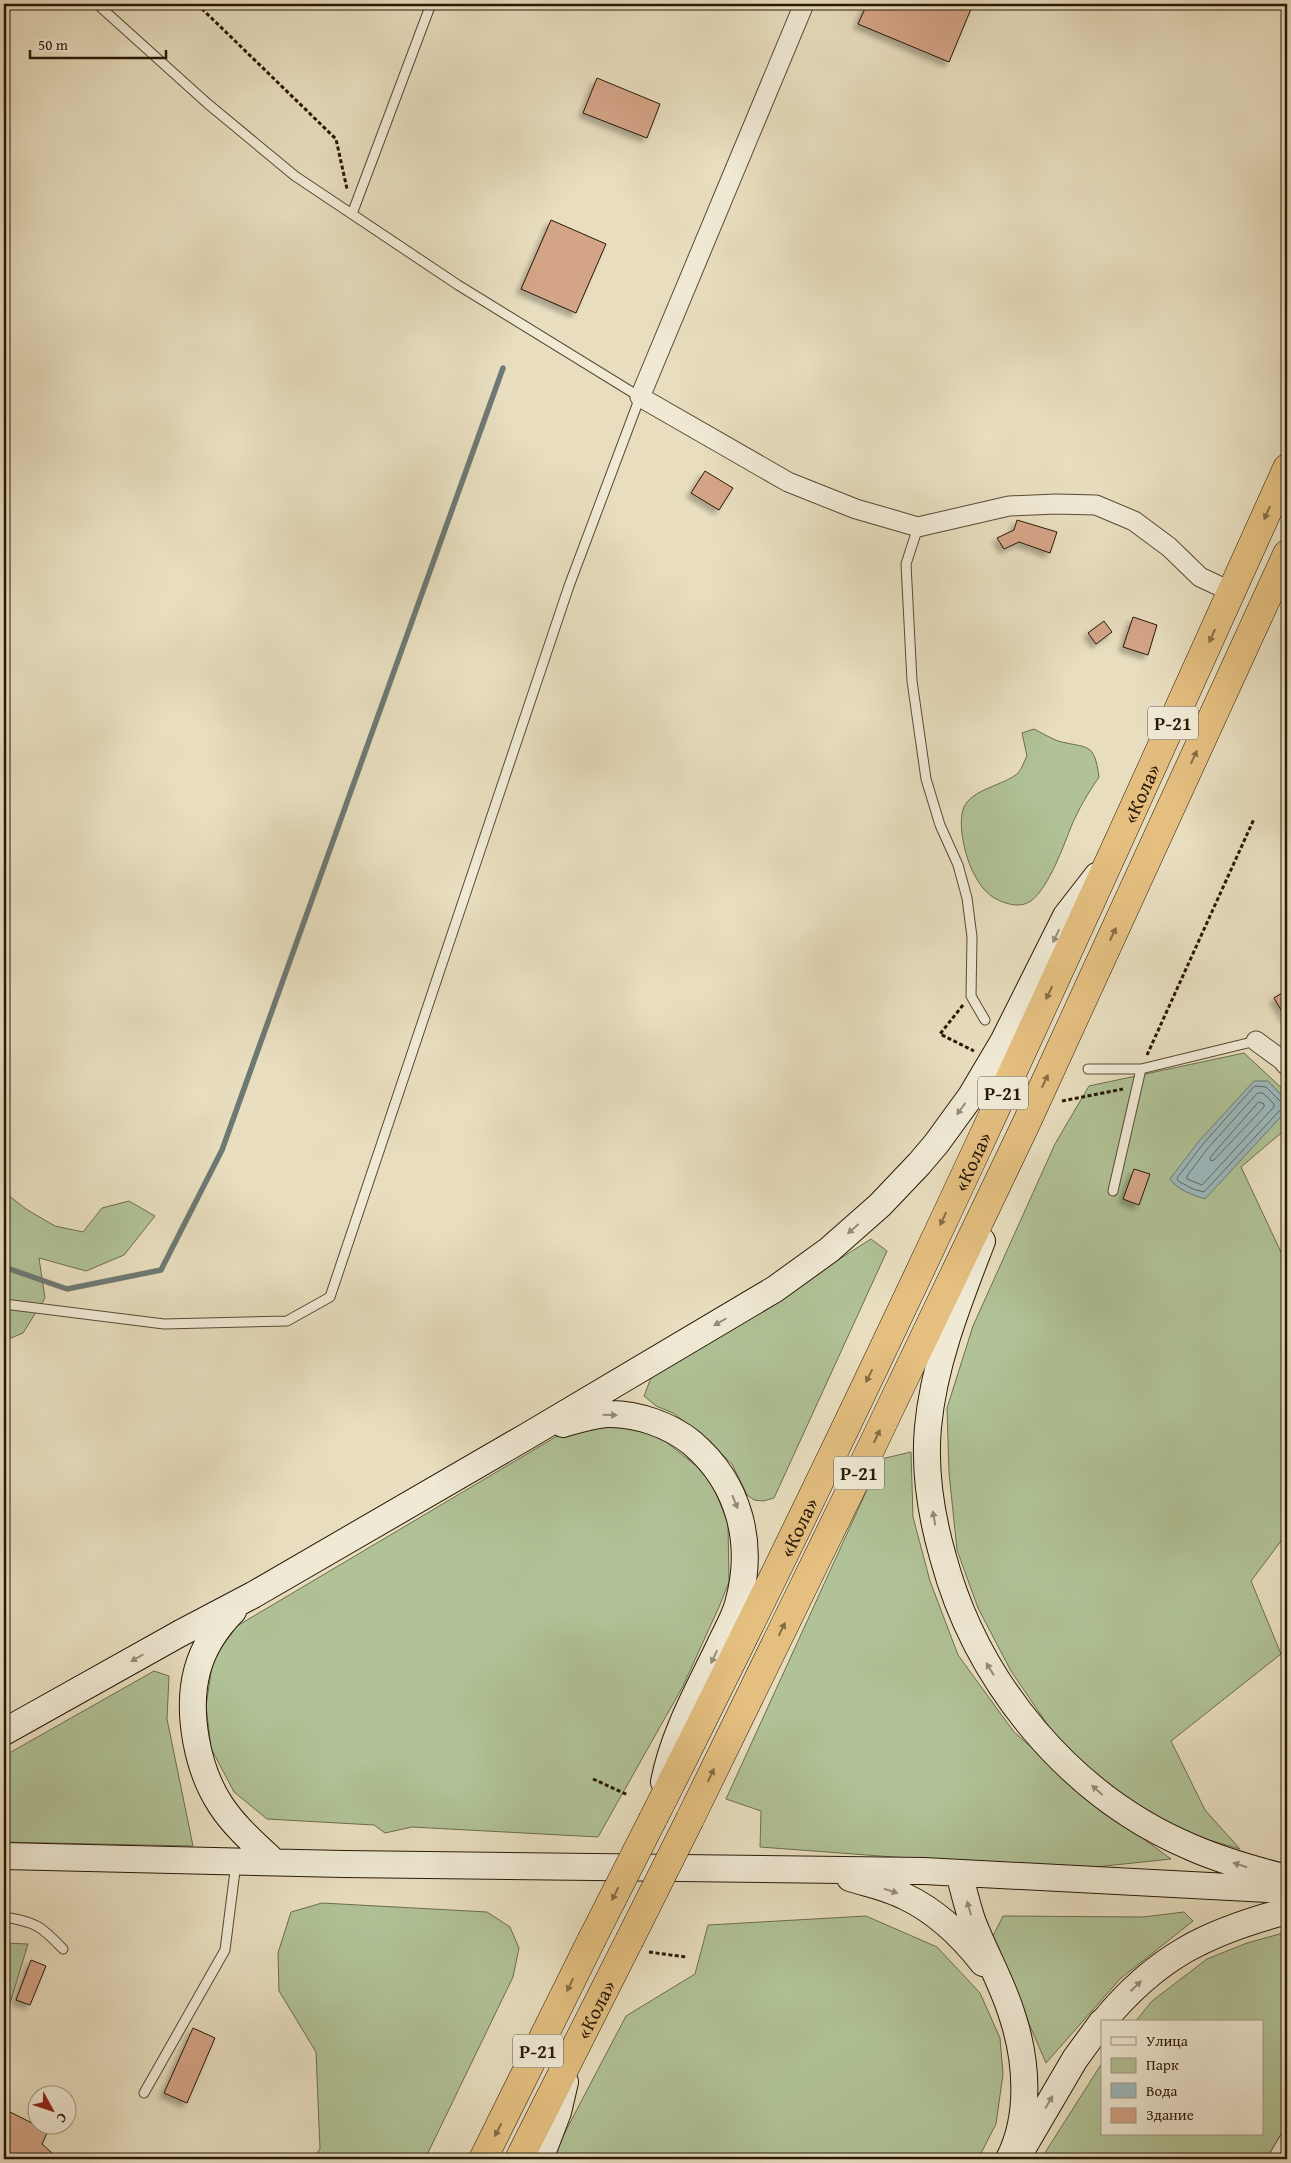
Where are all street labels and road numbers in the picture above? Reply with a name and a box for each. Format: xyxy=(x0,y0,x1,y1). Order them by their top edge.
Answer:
road number: Р-21 xyxy=(1148,706,1198,740)
street label: «Кола» xyxy=(1114,758,1167,828)
road number: Р-21 xyxy=(978,1076,1028,1110)
street label: «Кола» xyxy=(945,1126,998,1196)
road number: Р-21 xyxy=(834,1456,884,1490)
street label: «Кола» xyxy=(771,1492,825,1562)
street label: «Кола» xyxy=(568,1974,622,2044)
road number: Р-21 xyxy=(513,2034,563,2068)

